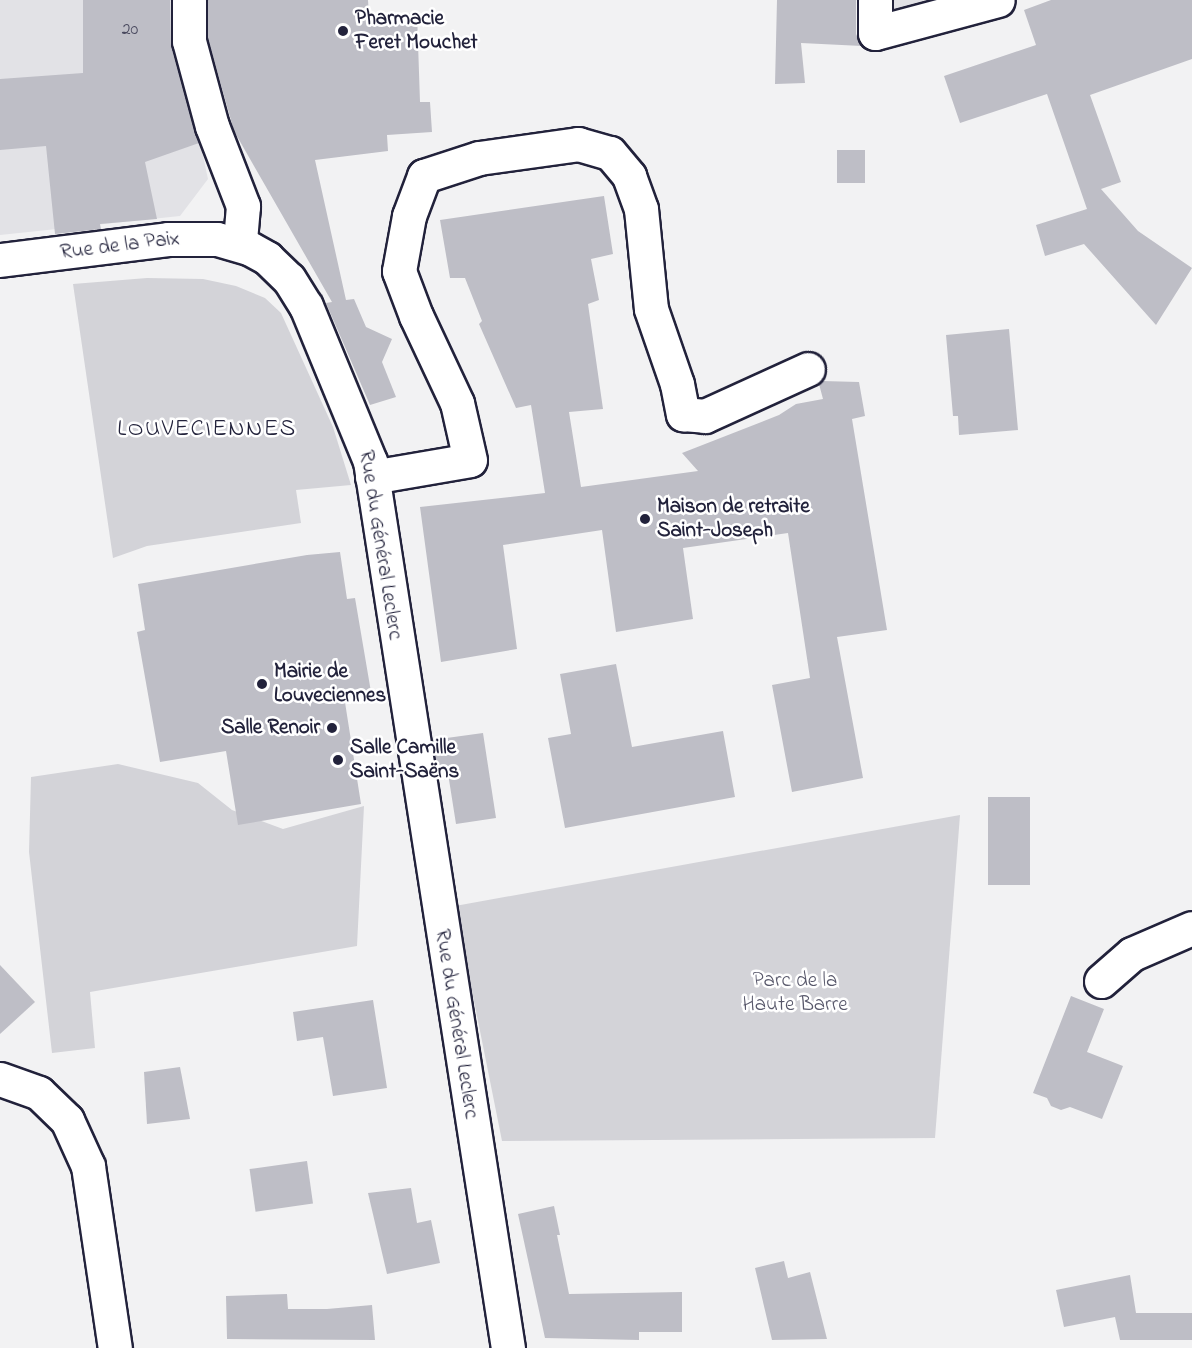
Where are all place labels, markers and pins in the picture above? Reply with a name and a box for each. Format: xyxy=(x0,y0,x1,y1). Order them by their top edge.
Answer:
place label: Pharmacie Feret Mouchet xyxy=(355,6,478,56)
marker: Pharmacie Feret Mouchet xyxy=(336,24,350,38)
place label: Maison de retraite Saint-Joseph xyxy=(657,494,810,544)
marker: Maison de retraite Saint-Joseph xyxy=(638,512,652,526)
place label: Mairie de Louveciennes xyxy=(274,659,386,709)
marker: Mairie de Louveciennes xyxy=(255,677,269,691)
place label: Salle Renoir xyxy=(221,715,320,741)
marker: Salle Renoir xyxy=(325,721,339,735)
place label: Salle Camille Saint-Saëns xyxy=(350,735,459,785)
marker: Salle Camille Saint-Saëns xyxy=(331,753,345,767)

